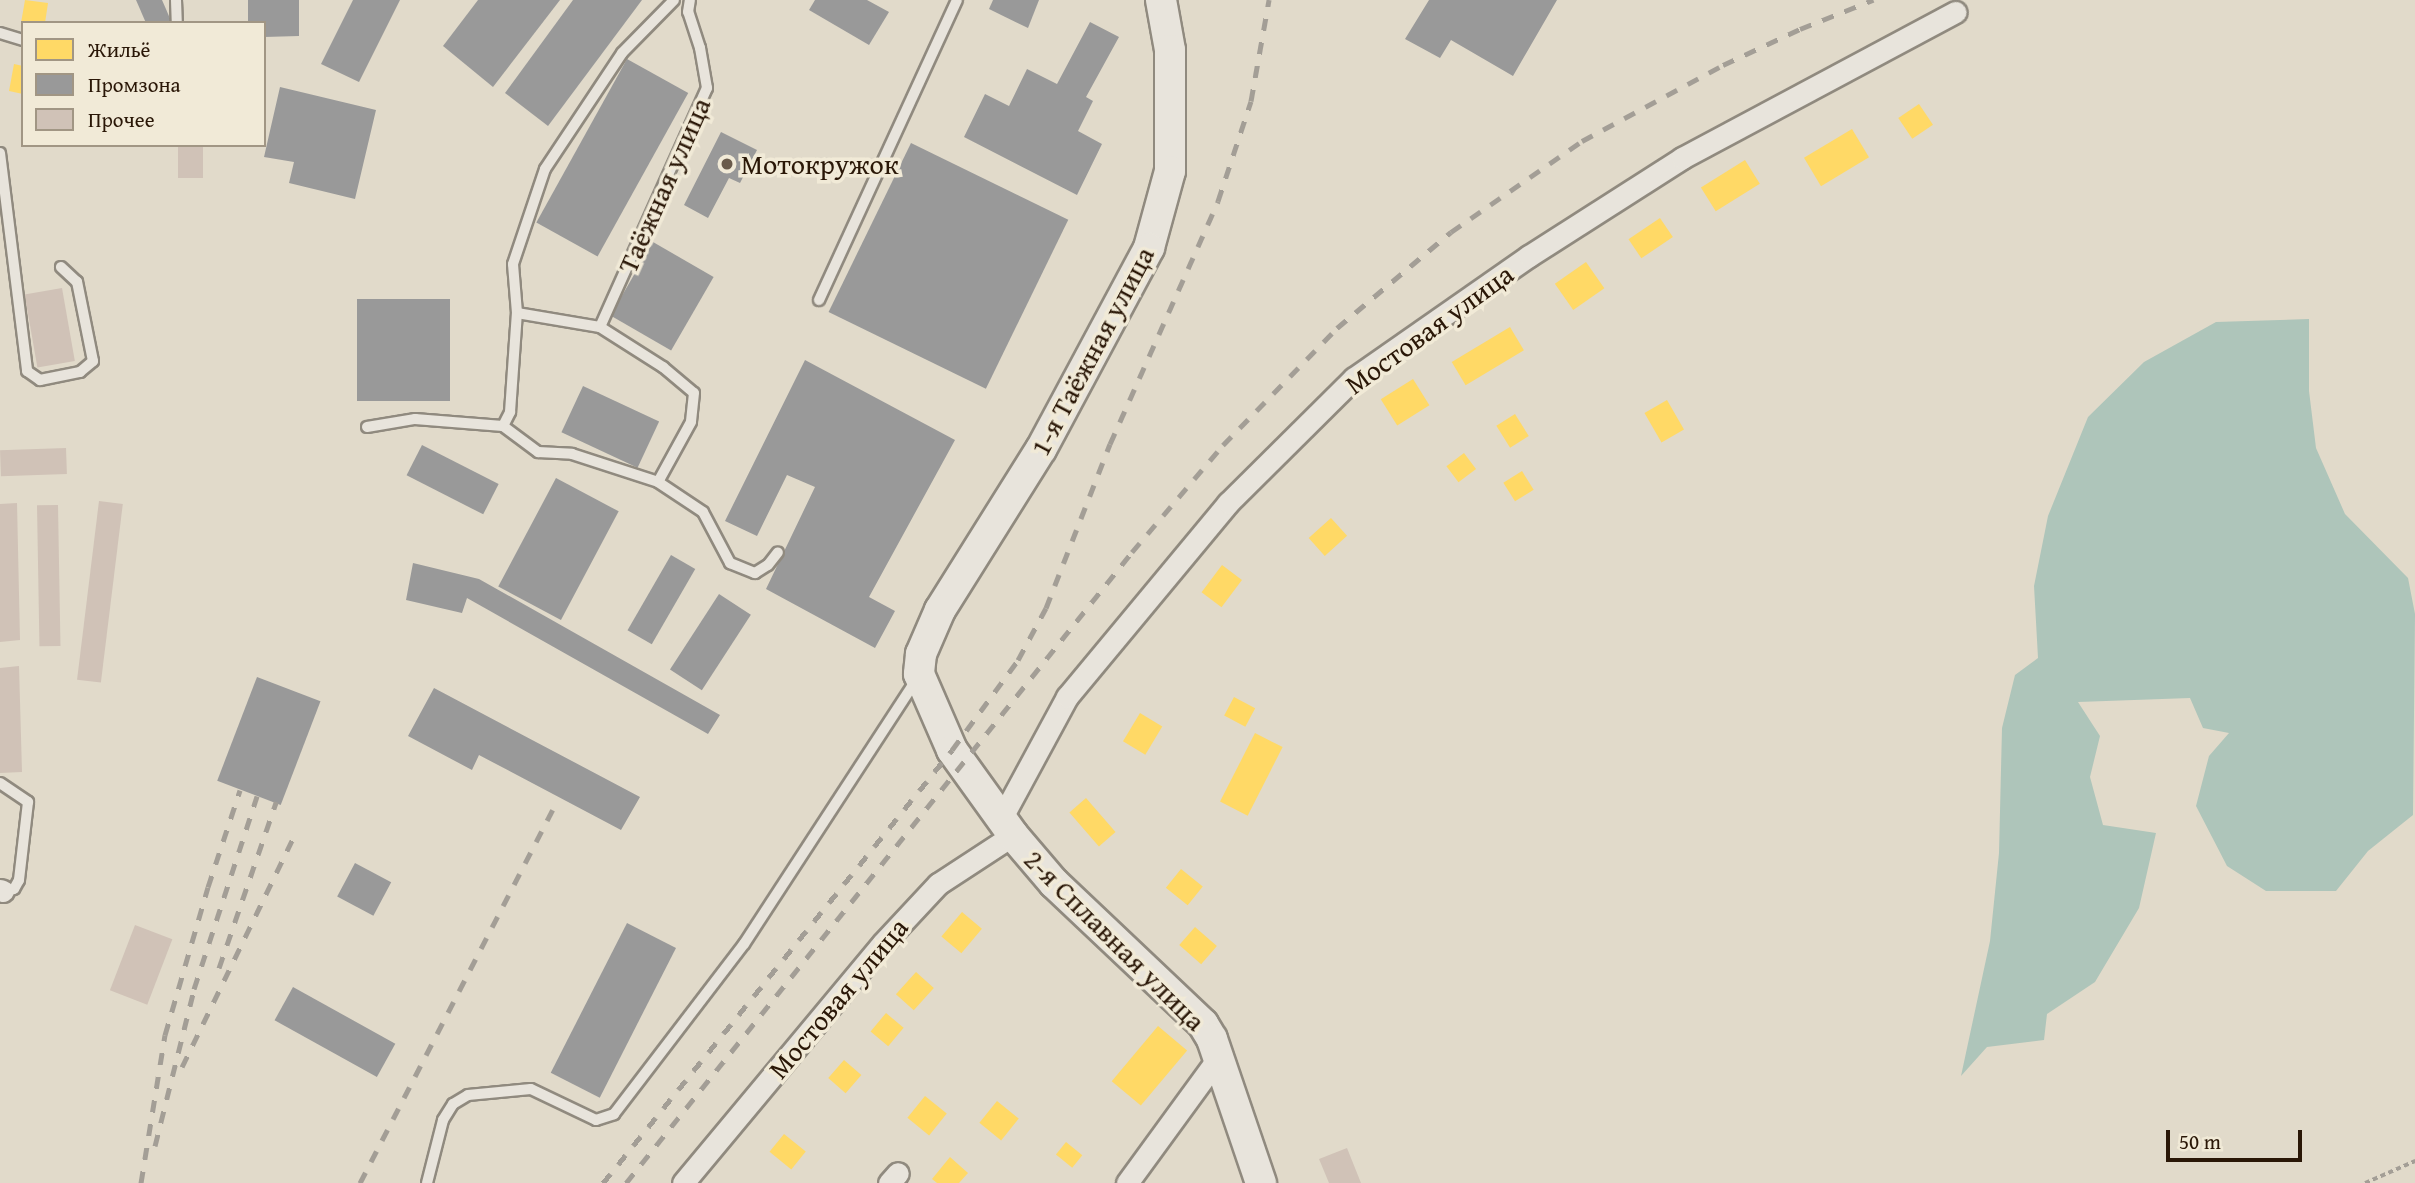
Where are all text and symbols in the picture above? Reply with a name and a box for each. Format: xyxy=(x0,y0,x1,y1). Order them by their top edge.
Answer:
legend xyxy=(21,21,266,147)
text: Жильё xyxy=(88,34,150,65)
text: Промзона xyxy=(88,69,181,100)
street label: Таёжная улица xyxy=(610,92,718,278)
text: Прочее xyxy=(88,104,155,135)
place label: Мотокружок xyxy=(741,147,899,181)
marker: Мотокружок xyxy=(719,156,735,172)
street label: 1-я Таёжная улица xyxy=(1023,241,1161,461)
street label: Мостовая улица xyxy=(1338,257,1520,401)
street label: 2-я Сплавная улица xyxy=(1017,842,1213,1038)
street label: Мостовая улица xyxy=(761,911,915,1085)
scale bar xyxy=(2170,1116,2306,1160)
text: 50 m xyxy=(2179,1126,2221,1157)

